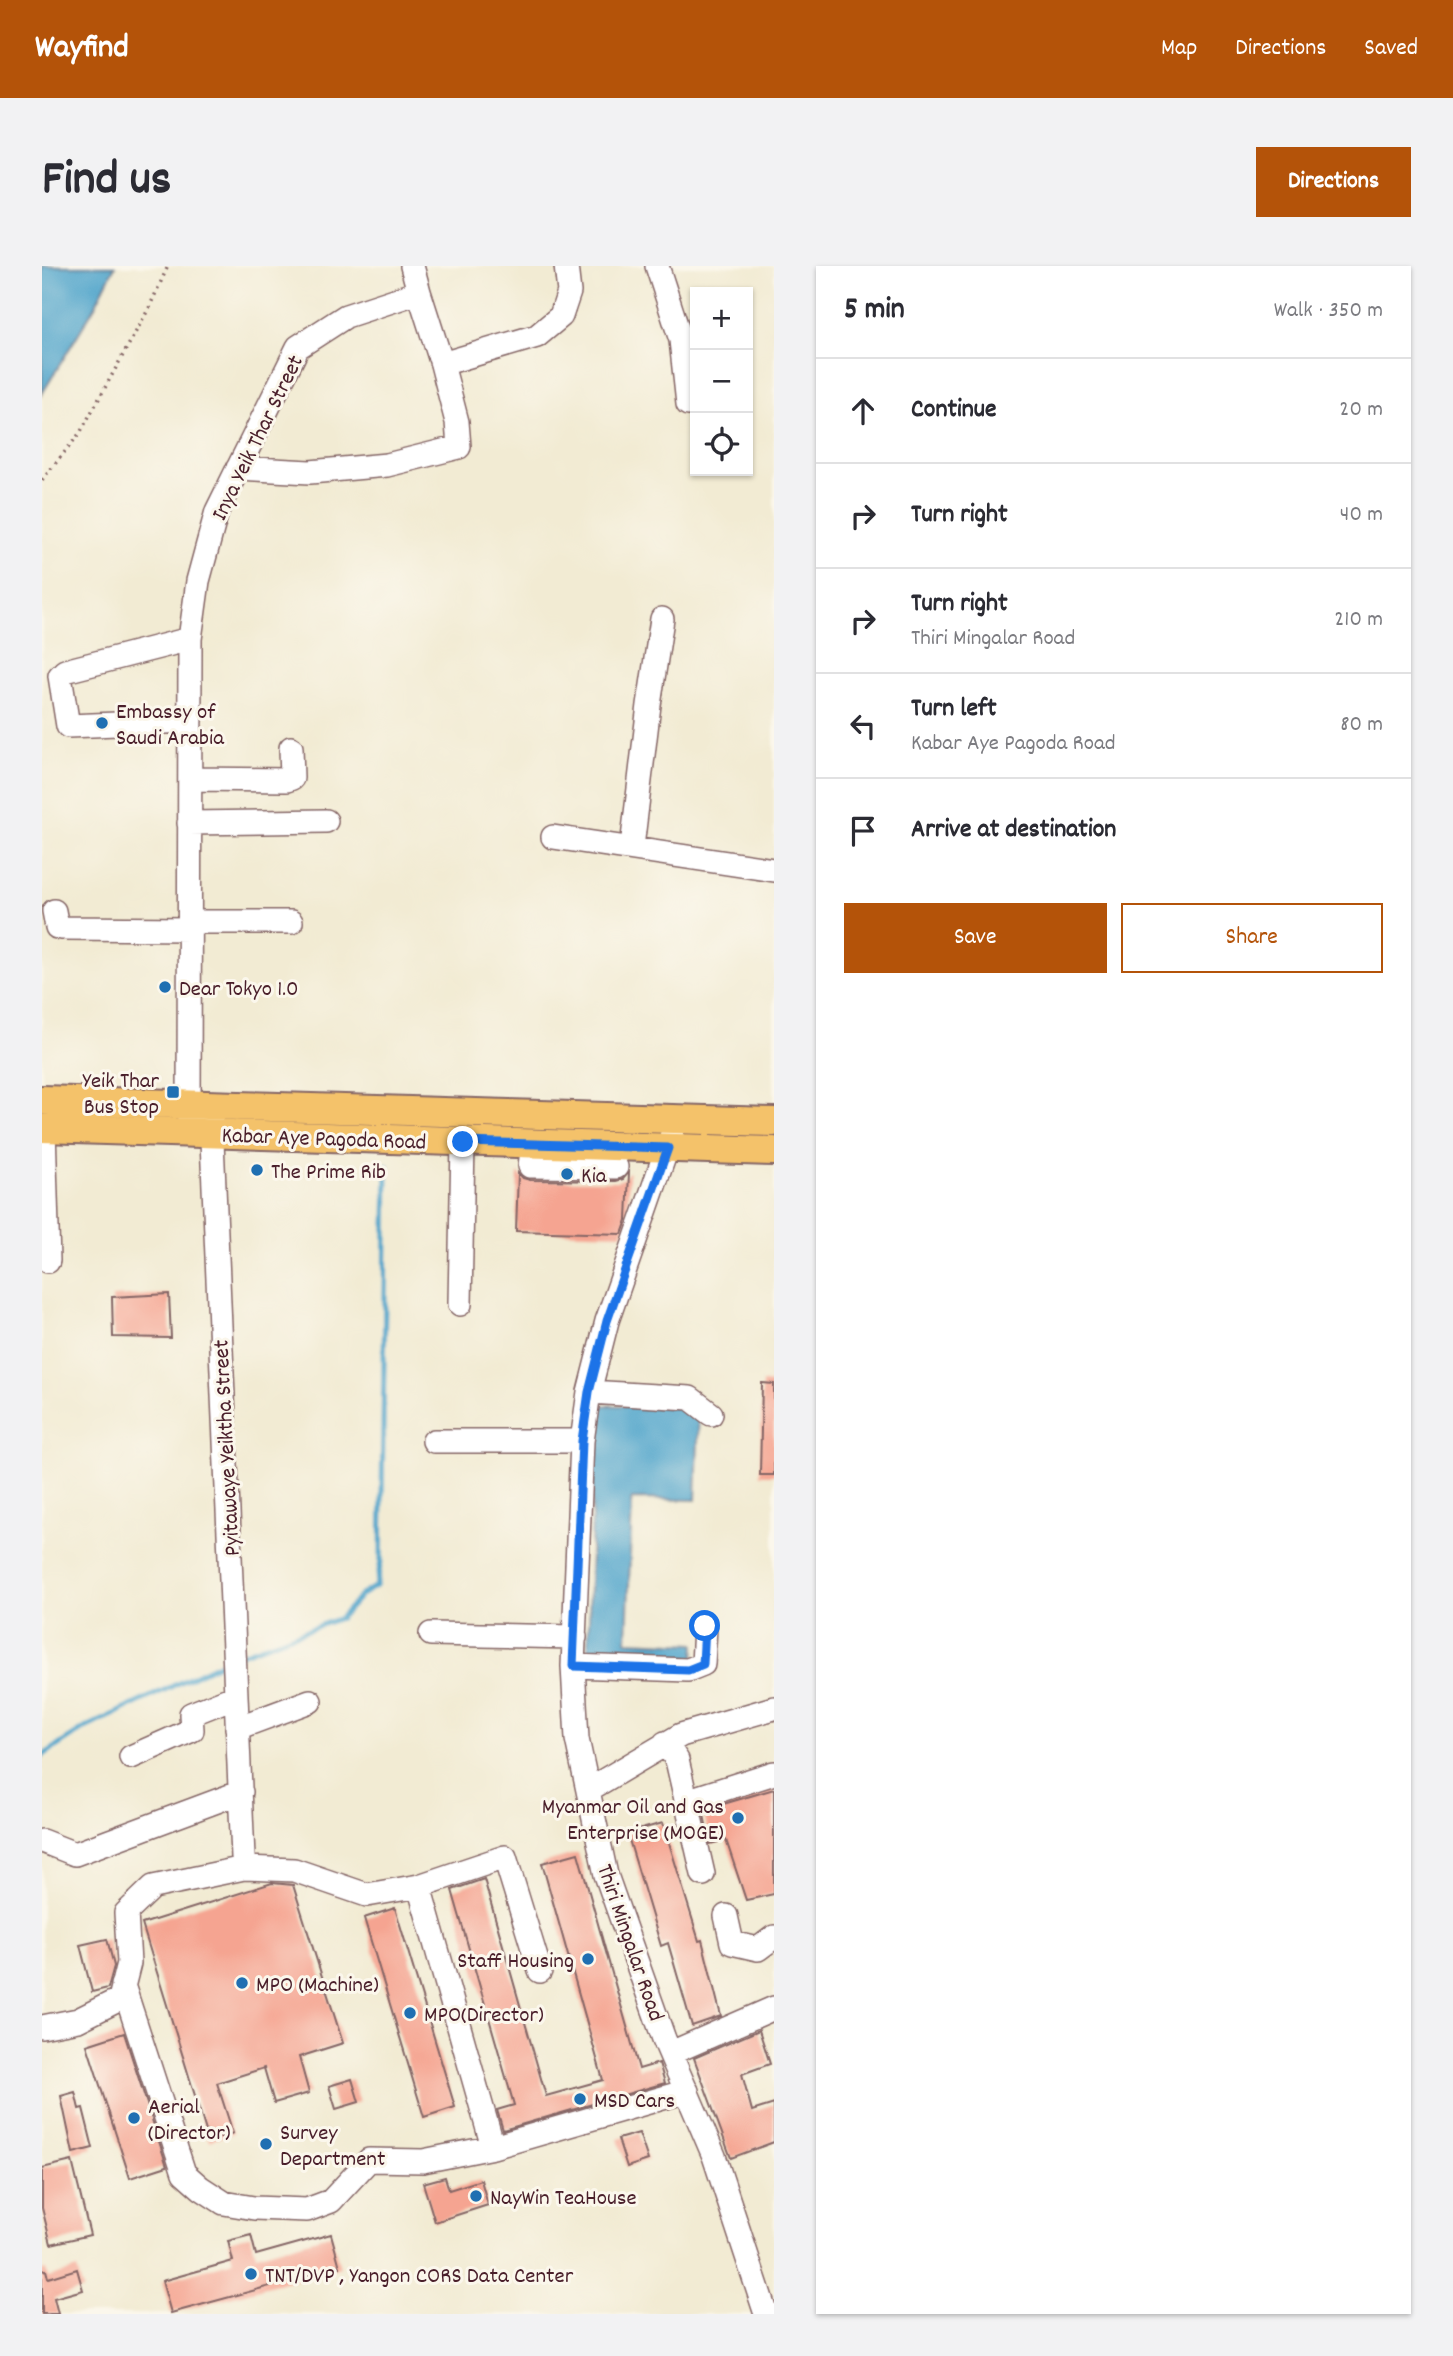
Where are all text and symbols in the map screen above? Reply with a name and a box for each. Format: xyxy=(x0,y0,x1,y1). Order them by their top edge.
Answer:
text: Wayfind xyxy=(35,26,129,73)
text: Map xyxy=(1161,32,1197,66)
text: Directions xyxy=(1235,32,1326,66)
text: Saved xyxy=(1364,32,1418,66)
text: Find us xyxy=(42,147,171,217)
button: Directions xyxy=(1256,147,1411,217)
map controls xyxy=(690,287,753,476)
button: + xyxy=(690,287,753,350)
text: 5 min xyxy=(844,290,905,333)
text: Walk · 350 m xyxy=(1274,295,1383,328)
street label: Inya Yeik Thar Street xyxy=(205,350,314,527)
button: − xyxy=(690,350,753,413)
icon: ahead xyxy=(844,392,882,430)
text: Continue xyxy=(911,392,996,429)
text: 20 m xyxy=(1339,394,1383,427)
button: locate xyxy=(690,413,753,476)
icon: right xyxy=(844,497,882,535)
text: Turn right xyxy=(911,497,1008,534)
text: 40 m xyxy=(1340,499,1383,532)
text: Turn right xyxy=(911,586,1008,623)
icon: right xyxy=(844,602,882,640)
text: 210 m xyxy=(1334,604,1383,637)
text: Thiri Mingalar Road xyxy=(911,623,1075,656)
text: Turn left xyxy=(911,691,997,728)
place label: Embassy of Saudi Arabia xyxy=(116,697,225,756)
icon: left xyxy=(844,707,882,745)
text: 80 m xyxy=(1340,709,1383,742)
marker: Embassy of Saudi Arabia xyxy=(94,715,110,731)
text: Kabar Aye Pagoda Road xyxy=(911,728,1116,761)
icon: arrive xyxy=(844,812,882,850)
text: Arrive at destination xyxy=(911,812,1116,849)
button: Save xyxy=(844,903,1107,973)
button: Share xyxy=(1121,903,1383,973)
place label: Dear Tokyo 1.0 xyxy=(179,974,299,1007)
marker: Dear Tokyo 1.0 xyxy=(157,979,173,995)
place label: Yeik Thar Bus Stop xyxy=(83,1066,159,1125)
marker: Yeik Thar Bus Stop xyxy=(165,1084,181,1100)
street label: Kabar Aye Pagoda Road xyxy=(221,1120,427,1161)
route end xyxy=(447,1126,478,1157)
place label: The Prime Rib xyxy=(271,1157,386,1190)
place label: Kia xyxy=(581,1161,608,1194)
marker: The Prime Rib xyxy=(249,1162,265,1178)
marker: Kia xyxy=(559,1166,575,1182)
street label: Pyitawaye Yeiktha Street xyxy=(206,1339,251,1557)
route start xyxy=(689,1610,720,1641)
place label: Myanmar Oil and Gas Enterprise (MOGE) xyxy=(542,1792,724,1851)
marker: Myanmar Oil and Gas Enterprise (MOGE) xyxy=(730,1810,746,1826)
street label: Thiri Mingalar Road xyxy=(586,1860,671,2026)
place label: Staff Housing xyxy=(457,1946,574,1979)
marker: Staff Housing xyxy=(580,1951,596,1967)
place label: MPO (Machine) xyxy=(256,1970,379,2003)
marker: MPO (Machine) xyxy=(234,1975,250,1991)
place label: MPO(Director) xyxy=(424,2000,544,2033)
marker: MPO(Director) xyxy=(402,2005,418,2021)
place label: MSD Cars xyxy=(594,2086,675,2119)
marker: MSD Cars xyxy=(572,2091,588,2107)
place label: Aerial (Director) xyxy=(148,2092,231,2151)
marker: Aerial (Director) xyxy=(126,2110,142,2126)
place label: Survey Department xyxy=(280,2118,385,2177)
marker: Survey Department xyxy=(258,2136,274,2152)
place label: NayWin TeaHouse xyxy=(490,2183,637,2216)
marker: NayWin TeaHouse xyxy=(468,2188,484,2204)
place label: TNT/DVP , Yangon CORS Data Center xyxy=(265,2261,574,2294)
marker: TNT/DVP , Yangon CORS Data Center xyxy=(243,2266,259,2282)

